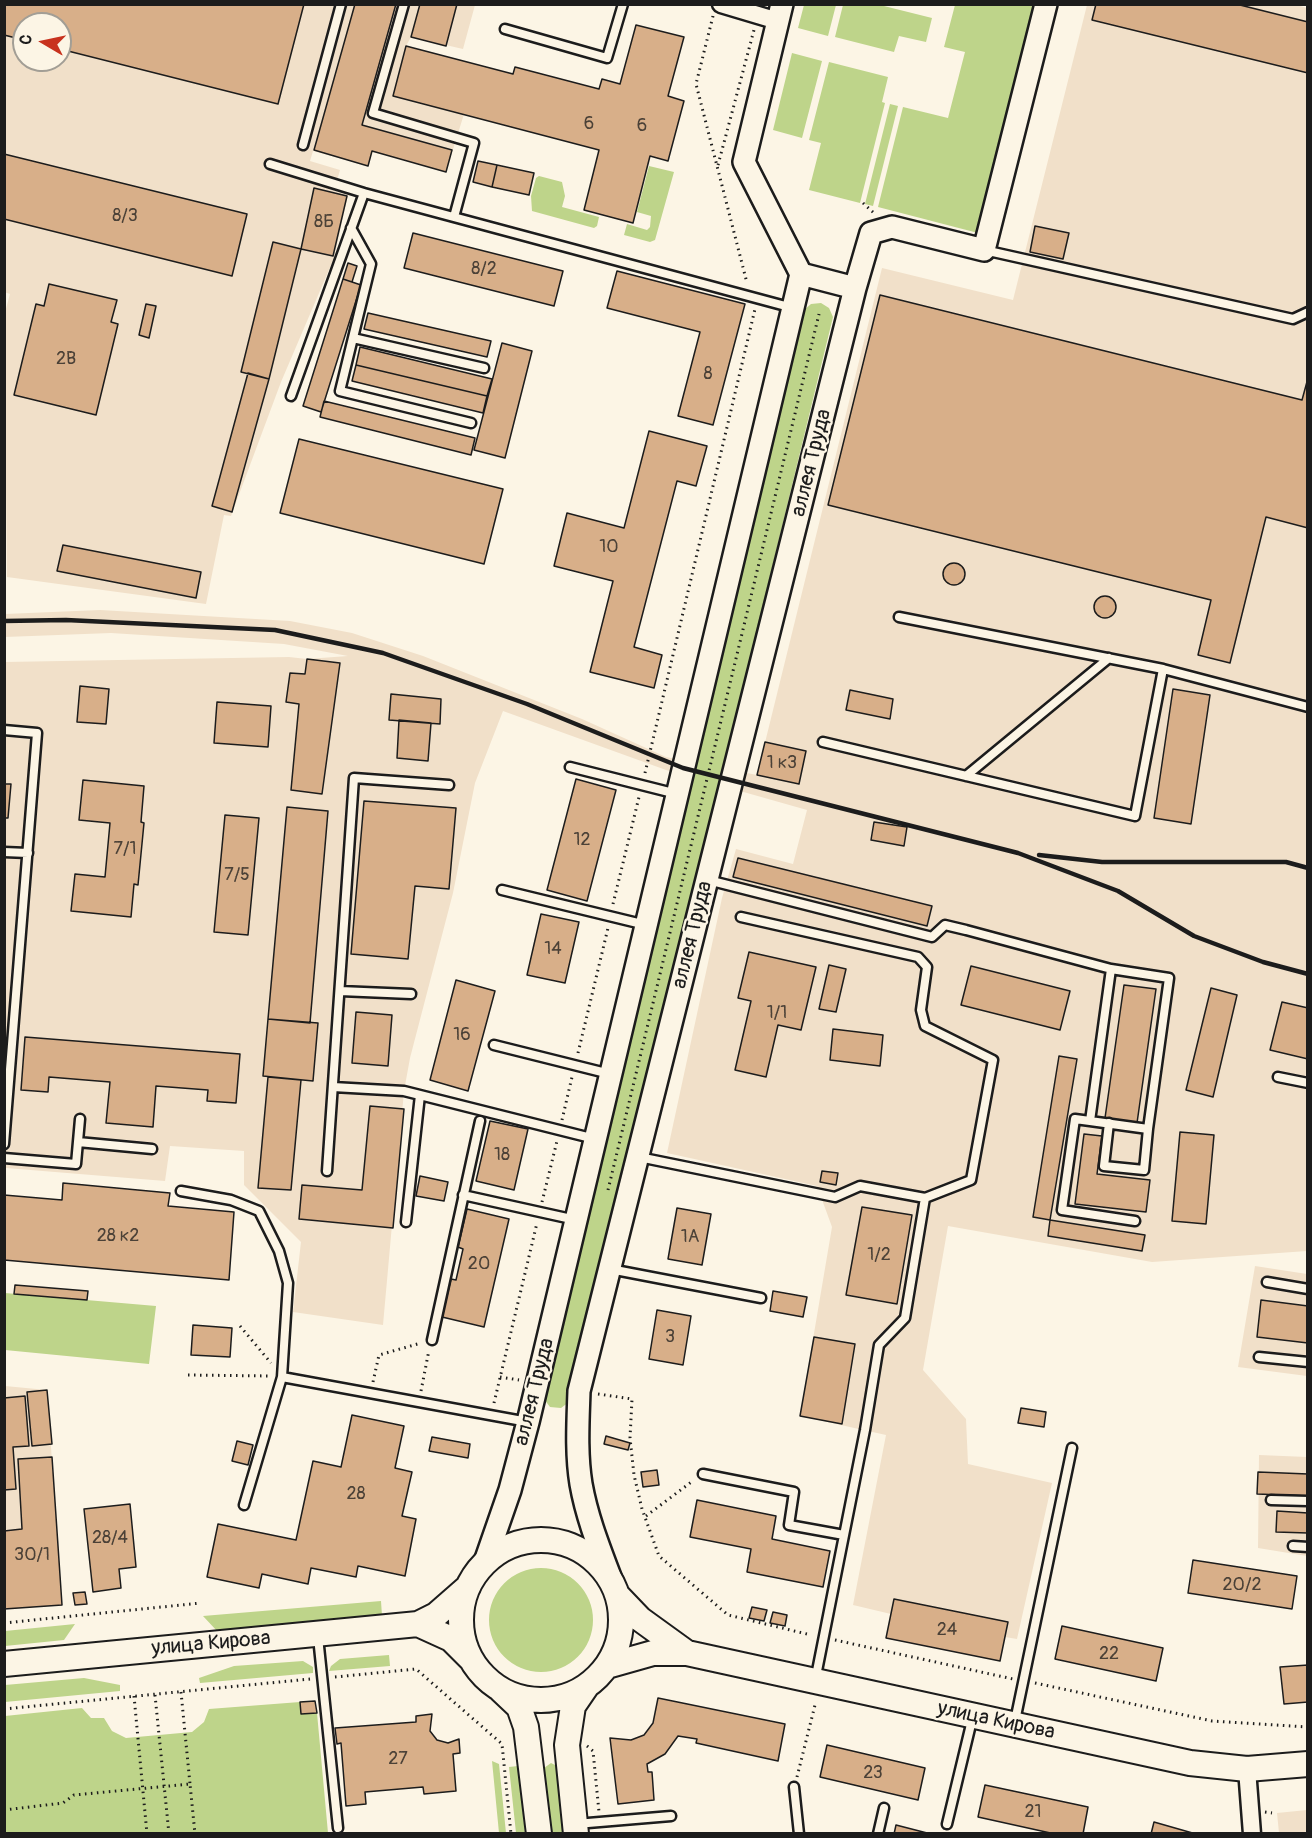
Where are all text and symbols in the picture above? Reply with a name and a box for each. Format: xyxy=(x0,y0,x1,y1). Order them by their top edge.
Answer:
north arrow xyxy=(12,12,72,72)
text: С xyxy=(16,33,37,46)
house number: 6 xyxy=(584,113,594,135)
house number: 6 xyxy=(637,115,647,137)
house number: 8/3 xyxy=(112,205,138,227)
house number: 8Б xyxy=(314,211,334,233)
house number: 8/2 xyxy=(471,258,497,280)
house number: 2В xyxy=(56,348,76,370)
house number: 8 xyxy=(703,363,713,385)
street label: аллея Труда xyxy=(787,407,837,519)
house number: 10 xyxy=(599,536,619,558)
house number: 1 к3 xyxy=(767,752,797,774)
house number: 12 xyxy=(573,829,591,851)
house number: 7/1 xyxy=(113,838,137,860)
house number: 7/5 xyxy=(224,864,250,886)
street label: аллея Труда xyxy=(668,879,718,991)
house number: 14 xyxy=(544,938,562,960)
house number: 1/1 xyxy=(767,1002,787,1024)
house number: 16 xyxy=(453,1024,471,1046)
house number: 18 xyxy=(494,1144,510,1166)
house number: 28 к2 xyxy=(97,1225,139,1247)
house number: 1А xyxy=(681,1226,699,1248)
house number: 1/2 xyxy=(867,1244,891,1266)
house number: 20 xyxy=(468,1253,490,1275)
house number: 3 xyxy=(665,1326,675,1348)
street label: аллея Труда xyxy=(510,1336,560,1448)
house number: 28 xyxy=(346,1483,366,1505)
house number: 28/4 xyxy=(92,1527,128,1549)
house number: 30/1 xyxy=(14,1544,50,1566)
house number: 20/2 xyxy=(1223,1574,1261,1596)
house number: 24 xyxy=(937,1619,957,1641)
street label: улица Кирова xyxy=(150,1626,272,1662)
house number: 22 xyxy=(1099,1643,1119,1665)
street label: улица Кирова xyxy=(935,1696,1057,1746)
house number: 27 xyxy=(388,1748,408,1770)
house number: 23 xyxy=(863,1762,883,1784)
house number: 21 xyxy=(1024,1801,1042,1823)

